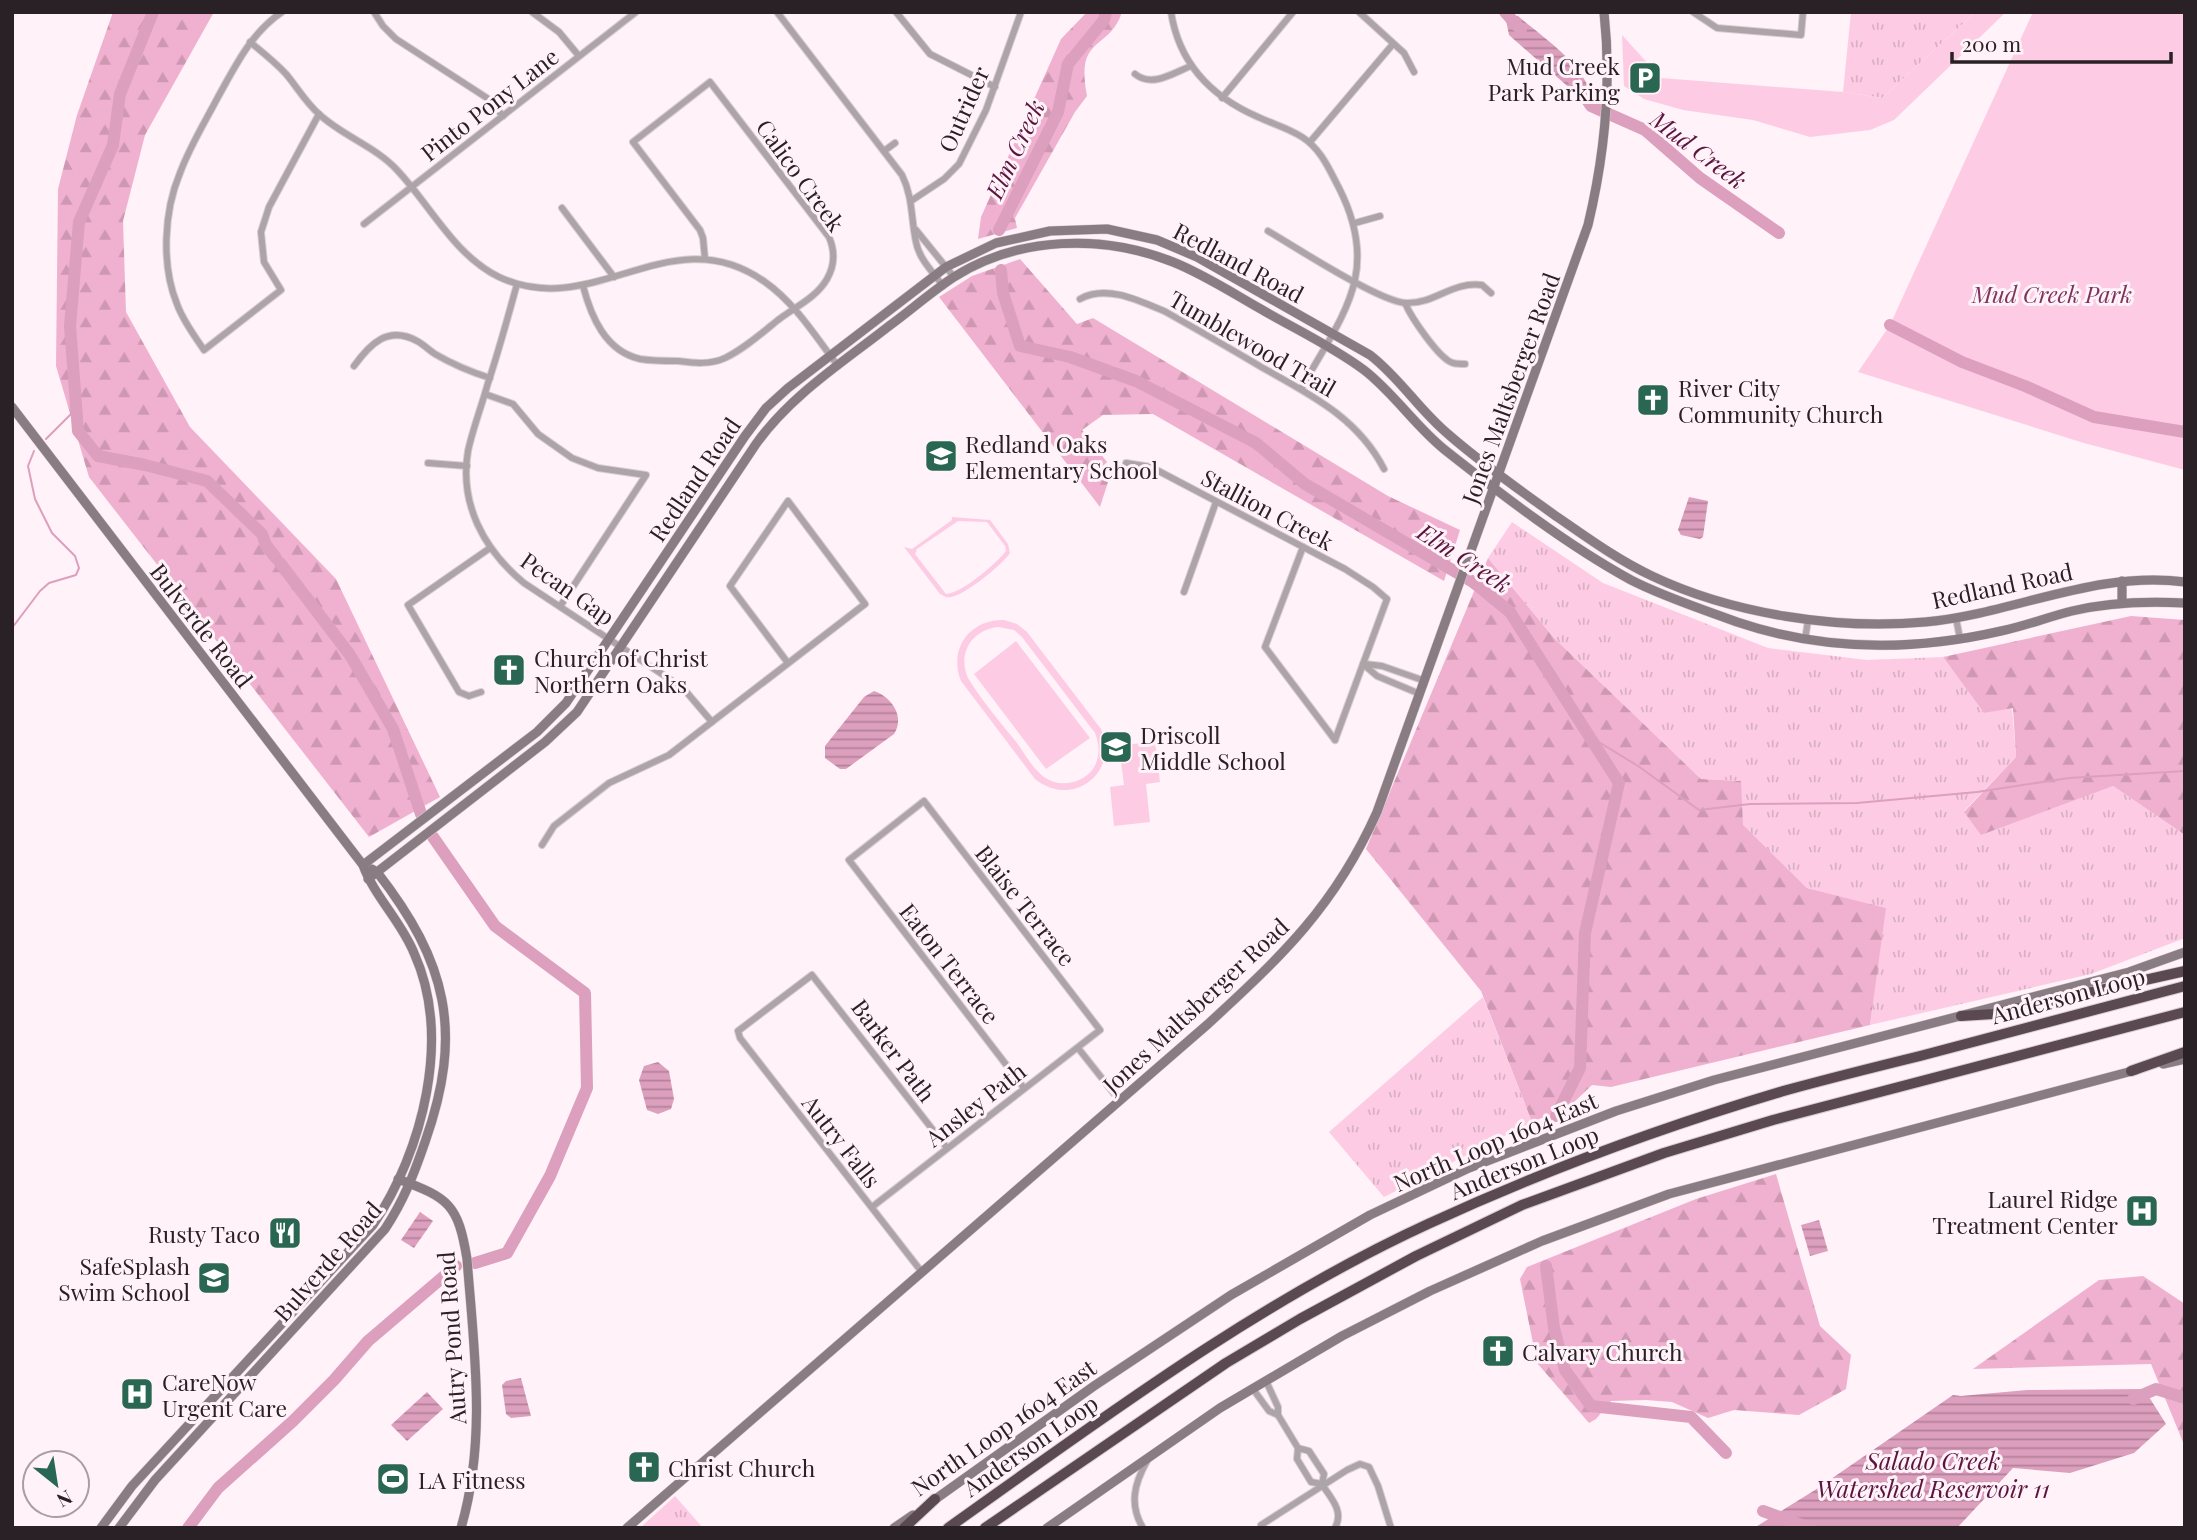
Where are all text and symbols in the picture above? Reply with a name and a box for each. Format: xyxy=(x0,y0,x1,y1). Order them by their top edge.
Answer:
scale bar xyxy=(1952,21,2171,65)
text: 200 m xyxy=(1962,29,2021,57)
street label: Pinto Pony Lane xyxy=(414,40,564,168)
place label: Mud Creek Park Parking xyxy=(1488,50,1620,107)
parking icon: Mud Creek Park Parking xyxy=(1626,59,1664,97)
street label: Outrider xyxy=(930,61,996,157)
water label: Elm Creek xyxy=(977,94,1051,205)
water label: Mud Creek xyxy=(1644,102,1753,196)
street label: Calico Creek xyxy=(750,113,852,238)
street label: Redland Road xyxy=(1169,215,1309,309)
street label: Jones Maltsberger Road xyxy=(1453,268,1566,509)
park label: Mud Creek Park xyxy=(1971,278,2132,309)
street label: Tumblewood Trail xyxy=(1164,283,1342,404)
place label: River City Community Church xyxy=(1678,372,1884,429)
church icon: River City Community Church xyxy=(1634,381,1672,419)
street label: Redland Road xyxy=(641,411,747,547)
place label: Redland Oaks Elementary School xyxy=(965,428,1158,485)
school or university icon: Redland Oaks Elementary School xyxy=(922,437,960,475)
street label: Stallion Creek xyxy=(1196,461,1340,557)
water label: Elm Creek xyxy=(1411,514,1518,599)
street label: Pecan Gap xyxy=(515,544,621,632)
street label: Redland Road xyxy=(1929,555,2075,615)
street label: Bulverde Road xyxy=(144,556,260,694)
place label: Church of Christ Northern Oaks xyxy=(534,642,708,699)
church icon: Church of Christ Northern Oaks xyxy=(490,651,528,689)
place label: Driscoll Middle School xyxy=(1140,719,1286,776)
school or university icon: Driscoll Middle School xyxy=(1097,728,1135,766)
street label: Blaise Terrace xyxy=(969,838,1083,972)
street label: Eaton Terrace xyxy=(893,896,1007,1030)
street label: Jones Maltsberger Road xyxy=(1095,911,1295,1100)
street label: Anderson Loop xyxy=(1987,960,2148,1031)
street label: Barker Path xyxy=(845,992,943,1108)
street label: Ansley Path xyxy=(918,1055,1032,1154)
street label: North Loop 1604 East xyxy=(1388,1084,1603,1198)
street label: Autry Falls xyxy=(795,1087,888,1194)
street label: Anderson Loop xyxy=(1444,1118,1603,1206)
place label: Laurel Ridge Treatment Center xyxy=(1932,1183,2118,1240)
hospital icon: Laurel Ridge Treatment Center xyxy=(2123,1192,2161,1230)
street label: Bulverde Road xyxy=(266,1194,388,1328)
restaurant icon: Rusty Taco xyxy=(266,1214,304,1252)
place label: Rusty Taco xyxy=(148,1218,260,1249)
place label: SafeSplash Swim School xyxy=(58,1250,190,1307)
street label: Autry Pond Road xyxy=(429,1251,473,1426)
school or university icon: SafeSplash Swim School xyxy=(195,1259,233,1297)
church icon: Calvary Church xyxy=(1479,1332,1517,1370)
place label: Calvary Church xyxy=(1522,1336,1683,1367)
street label: North Loop 1604 East xyxy=(904,1351,1102,1503)
place label: CareNow Urgent Care xyxy=(162,1366,287,1423)
hospital icon: CareNow Urgent Care xyxy=(118,1375,156,1413)
street label: Anderson Loop xyxy=(956,1387,1104,1504)
water label: Salado Creek Watershed Reservoir 11 xyxy=(1816,1444,2050,1504)
church icon: Christ Church xyxy=(625,1448,663,1486)
north arrow xyxy=(21,1449,91,1519)
place label: Christ Church xyxy=(668,1452,816,1483)
sports icon: LA Fitness xyxy=(374,1460,412,1498)
place label: LA Fitness xyxy=(418,1464,526,1495)
text: N xyxy=(52,1485,77,1514)

